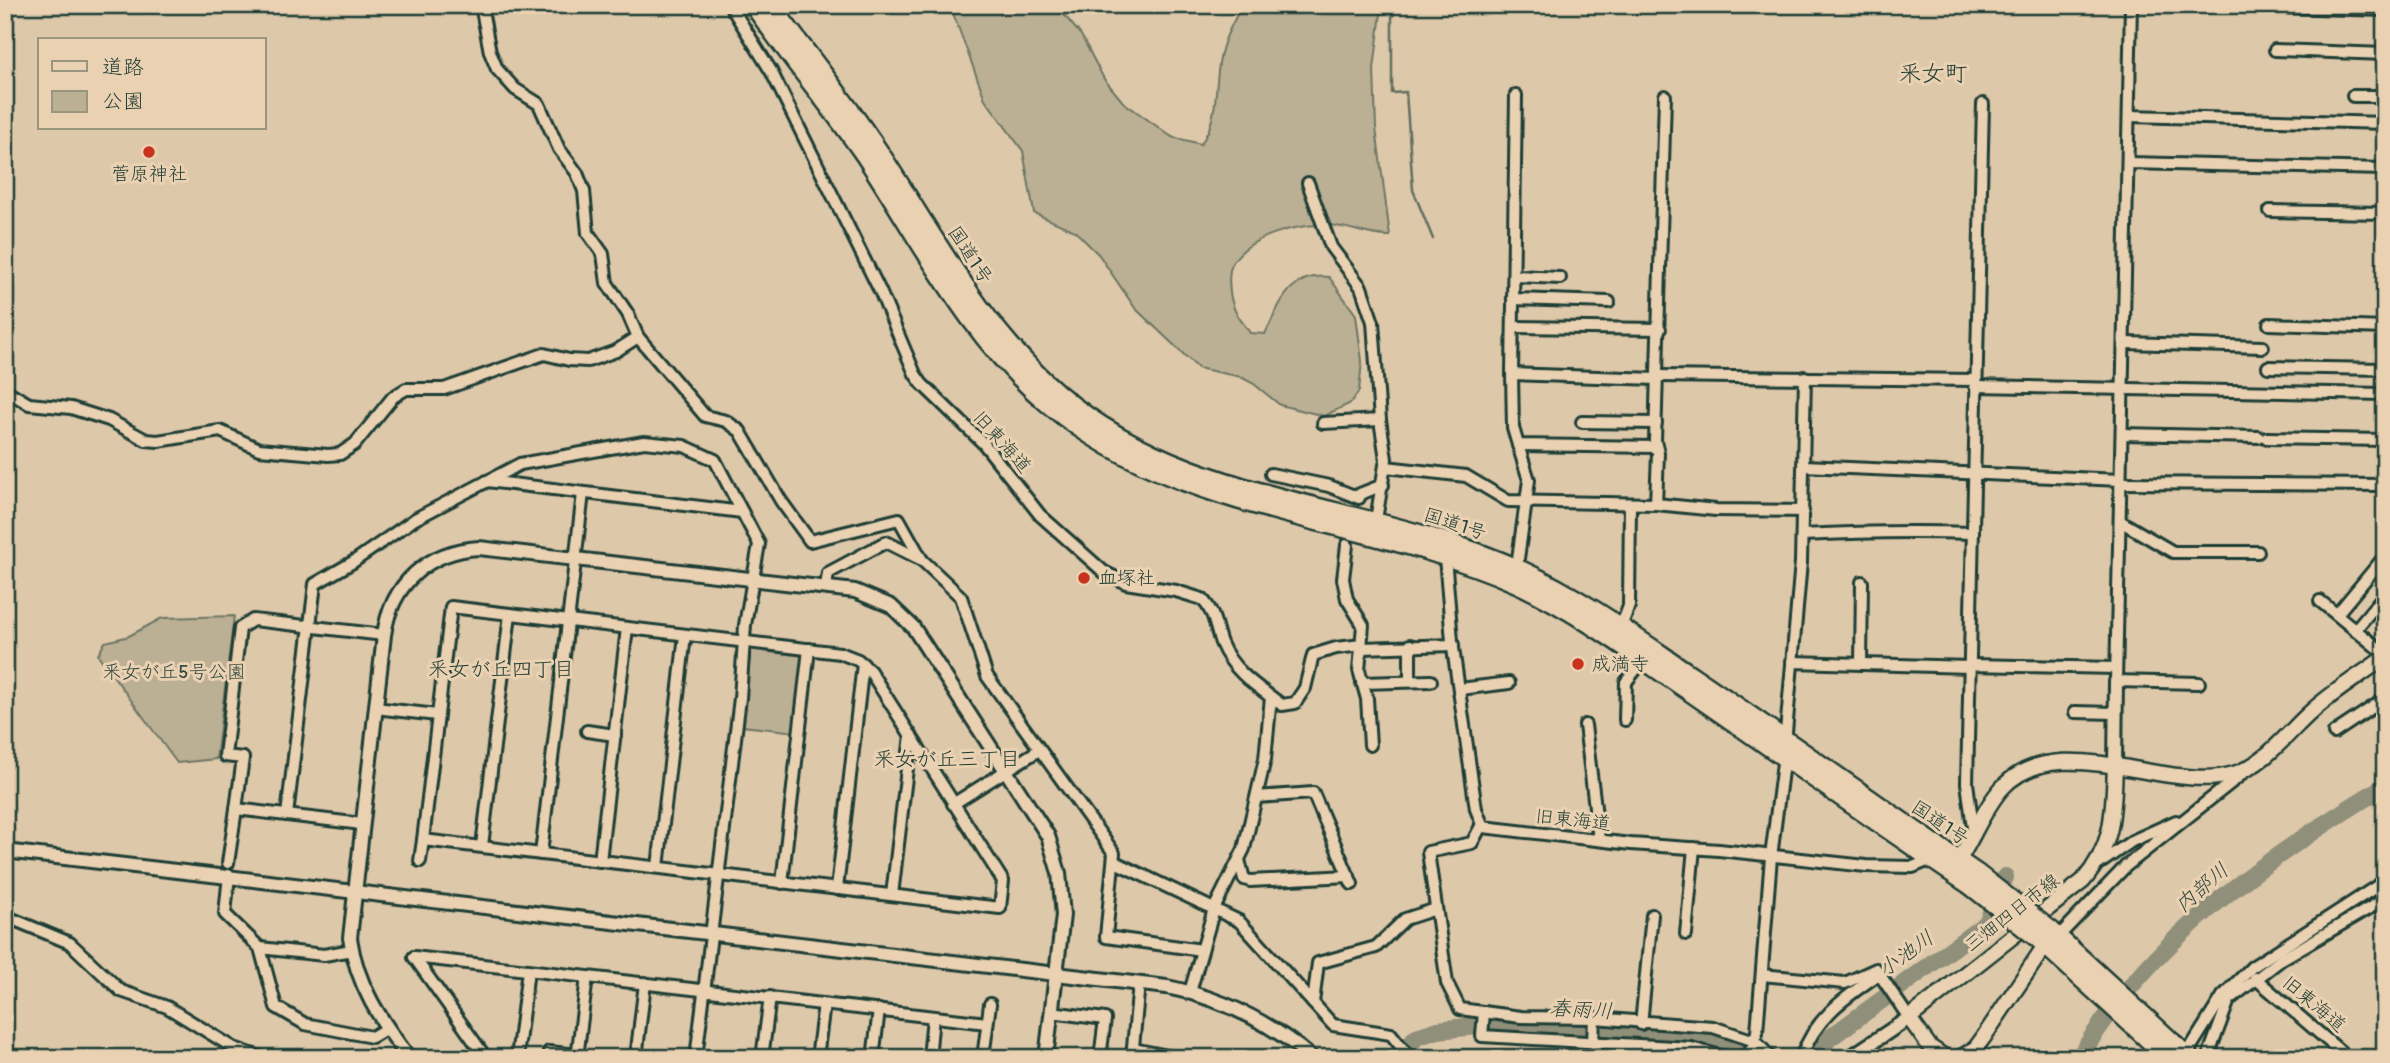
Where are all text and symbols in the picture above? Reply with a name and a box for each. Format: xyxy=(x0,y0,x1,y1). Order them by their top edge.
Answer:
legend xyxy=(38,38,266,130)
text: 道路 xyxy=(102,54,144,81)
district label: 釆女町 xyxy=(1899,59,1968,88)
text: 公園 xyxy=(102,88,144,115)
marker: 菅原神社 xyxy=(141,144,157,160)
place label: 菅原神社 xyxy=(111,162,187,186)
street label: 国道1号 xyxy=(942,221,998,289)
street label: 旧東海道 xyxy=(968,406,1036,478)
street label: 国道1号 xyxy=(1421,503,1489,545)
place label: 血塚社 xyxy=(1098,566,1155,590)
marker: 血塚社 xyxy=(1076,570,1092,586)
place label: 成満寺 xyxy=(1592,652,1649,676)
district label: 釆女が丘四丁目 xyxy=(428,656,575,683)
marker: 成満寺 xyxy=(1570,656,1586,672)
park label: 釆女が丘5号公園 xyxy=(102,660,246,684)
district label: 釆女が丘三丁目 xyxy=(874,746,1021,773)
street label: 国道1号 xyxy=(1907,795,1973,851)
street label: 旧東海道 xyxy=(1534,804,1612,836)
water label: 内部川 xyxy=(2169,857,2235,919)
street label: 三畑四日市線 xyxy=(1960,868,2064,958)
water label: 小池川 xyxy=(1873,925,1939,983)
street label: 旧東海道 xyxy=(2277,970,2351,1038)
water label: 春雨川 xyxy=(1549,995,1613,1025)

